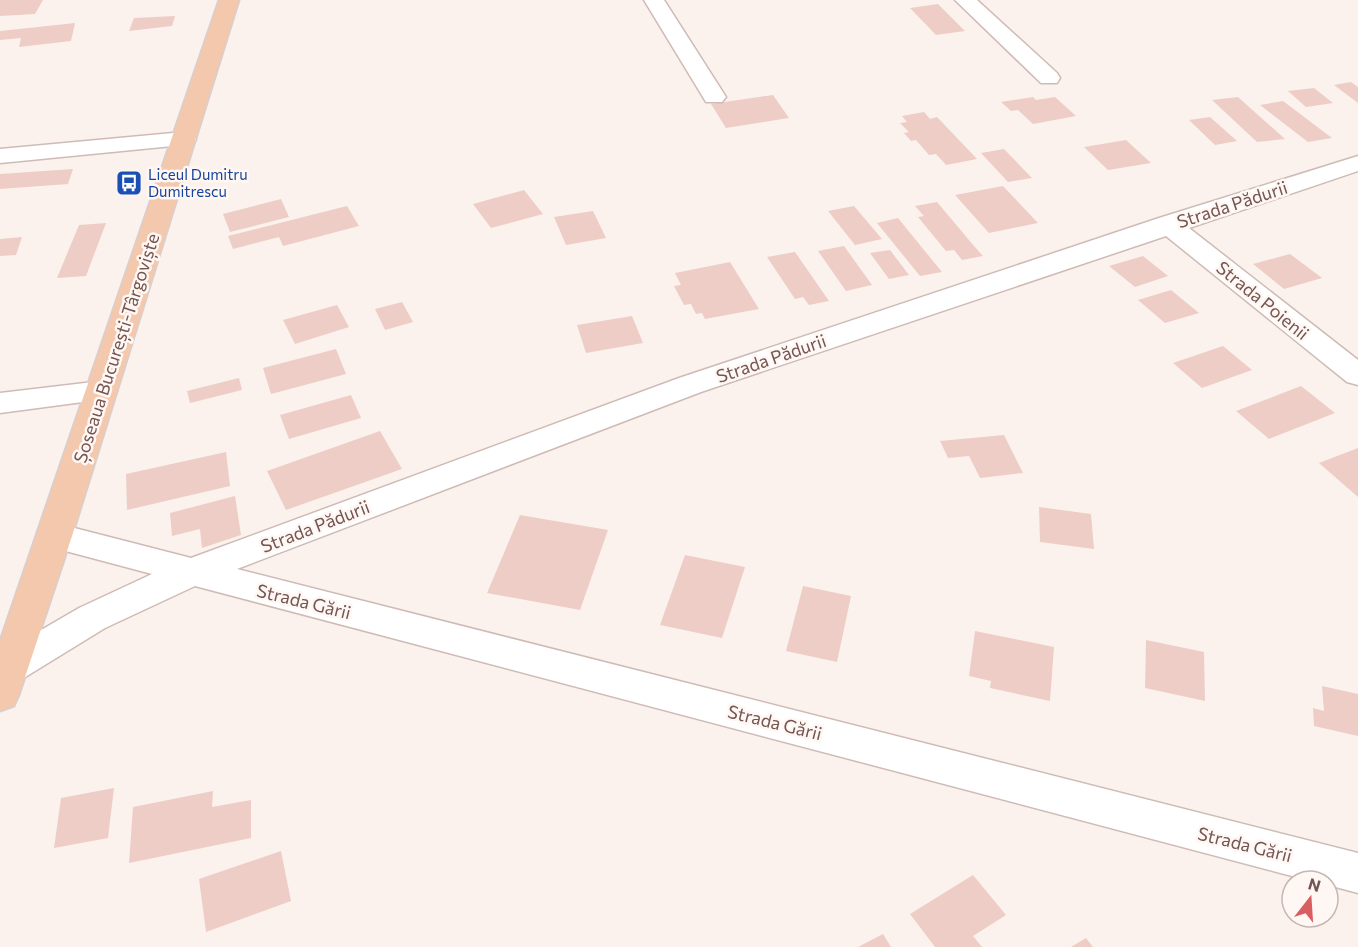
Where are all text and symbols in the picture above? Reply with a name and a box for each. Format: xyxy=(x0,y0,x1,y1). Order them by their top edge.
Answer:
place label: Liceul Dumitru Dumitrescu xyxy=(148,165,248,200)
bus stop icon: Liceul Dumitru Dumitrescu xyxy=(114,168,144,198)
street label: Strada Pădurii xyxy=(1174,176,1290,232)
street label: Șoseaua București-Târgoviște xyxy=(68,230,165,466)
street label: Strada Poienii xyxy=(1212,256,1314,344)
street label: Strada Pădurii xyxy=(713,329,829,387)
street label: Strada Pădurii xyxy=(257,495,373,557)
street label: Strada Gării xyxy=(255,579,353,623)
street label: Strada Gării xyxy=(726,700,824,744)
street label: Strada Gării xyxy=(1196,822,1294,866)
north arrow xyxy=(1280,869,1340,929)
text: N xyxy=(1306,873,1323,895)

